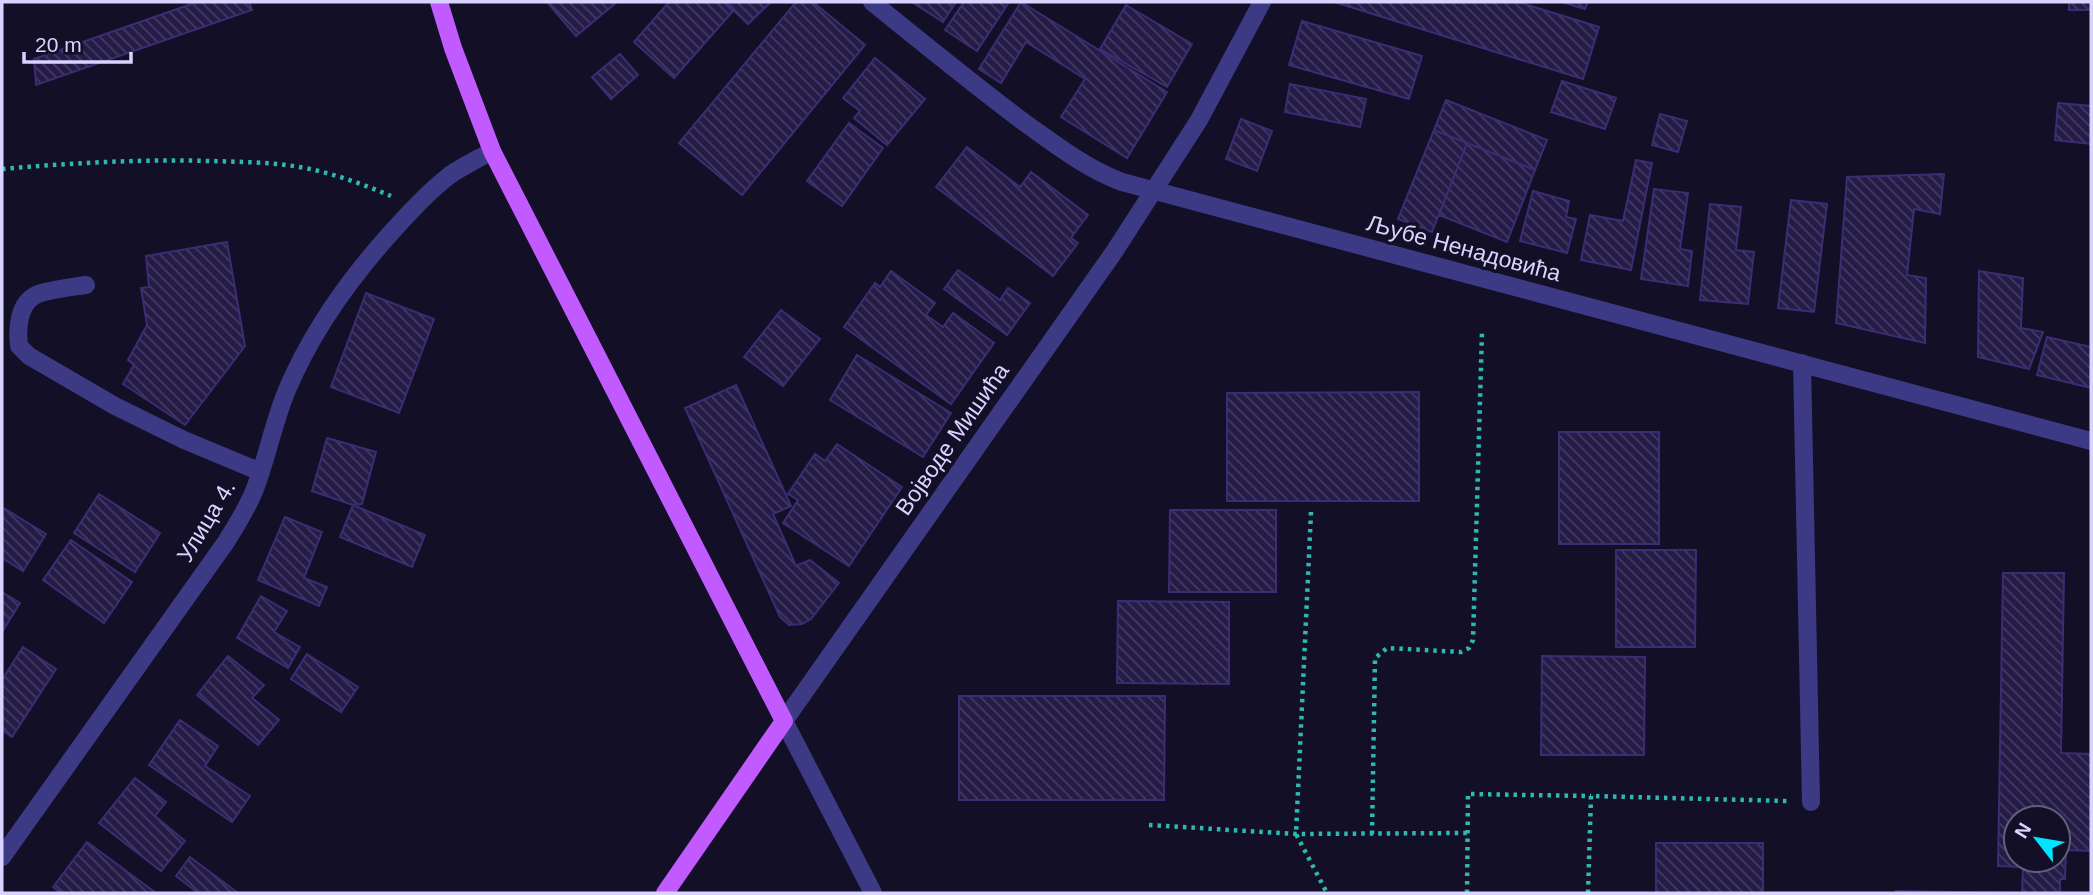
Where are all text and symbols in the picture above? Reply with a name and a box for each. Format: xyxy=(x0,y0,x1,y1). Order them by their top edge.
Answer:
scale bar xyxy=(24,21,131,65)
text: 20 m xyxy=(35,33,82,56)
street label: Љубе Ненадовића xyxy=(1364,210,1564,286)
street label: Војводе Мишића xyxy=(890,358,1014,520)
street label: Улица 4. xyxy=(171,475,241,567)
north arrow xyxy=(2002,804,2072,874)
text: N xyxy=(2010,819,2035,842)

